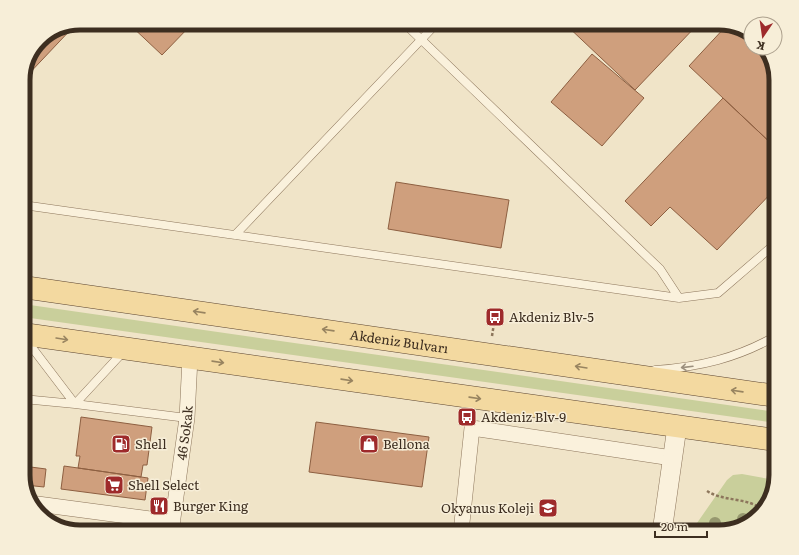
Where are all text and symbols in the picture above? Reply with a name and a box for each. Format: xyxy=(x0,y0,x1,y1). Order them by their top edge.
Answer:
north arrow xyxy=(743,16,783,56)
text: K xyxy=(754,38,767,55)
bus stop icon: Akdeniz Blv-5 xyxy=(484,306,506,328)
place label: Akdeniz Blv-5 xyxy=(509,307,594,326)
one-way arrow xyxy=(193,308,206,316)
street label: Akdeniz Bulvarı xyxy=(349,324,450,358)
one-way arrow xyxy=(322,326,335,334)
one-way arrow xyxy=(55,335,68,343)
one-way arrow xyxy=(211,358,224,366)
one-way arrow xyxy=(575,363,588,371)
one-way arrow xyxy=(681,363,694,371)
one-way arrow xyxy=(340,376,353,384)
one-way arrow xyxy=(731,387,744,395)
one-way arrow xyxy=(469,394,482,402)
street label: 46 Sokak xyxy=(171,404,197,461)
bus stop icon: Akdeniz Blv-9 xyxy=(456,406,478,428)
place label: Akdeniz Blv-9 xyxy=(481,407,566,426)
fuel station icon: Shell xyxy=(110,433,132,455)
shop icon: Bellona xyxy=(358,433,380,455)
place label: Shell xyxy=(135,434,167,453)
place label: Bellona xyxy=(383,434,430,453)
supermarket icon: Shell Select xyxy=(103,474,125,496)
place label: Shell Select xyxy=(128,475,200,494)
restaurant icon: Burger King xyxy=(148,495,170,517)
place label: Burger King xyxy=(173,496,249,515)
school or university icon: Okyanus Koleji xyxy=(537,497,559,519)
place label: Okyanus Koleji xyxy=(441,498,535,517)
scale bar xyxy=(655,513,707,539)
text: 20 m xyxy=(661,517,688,535)

